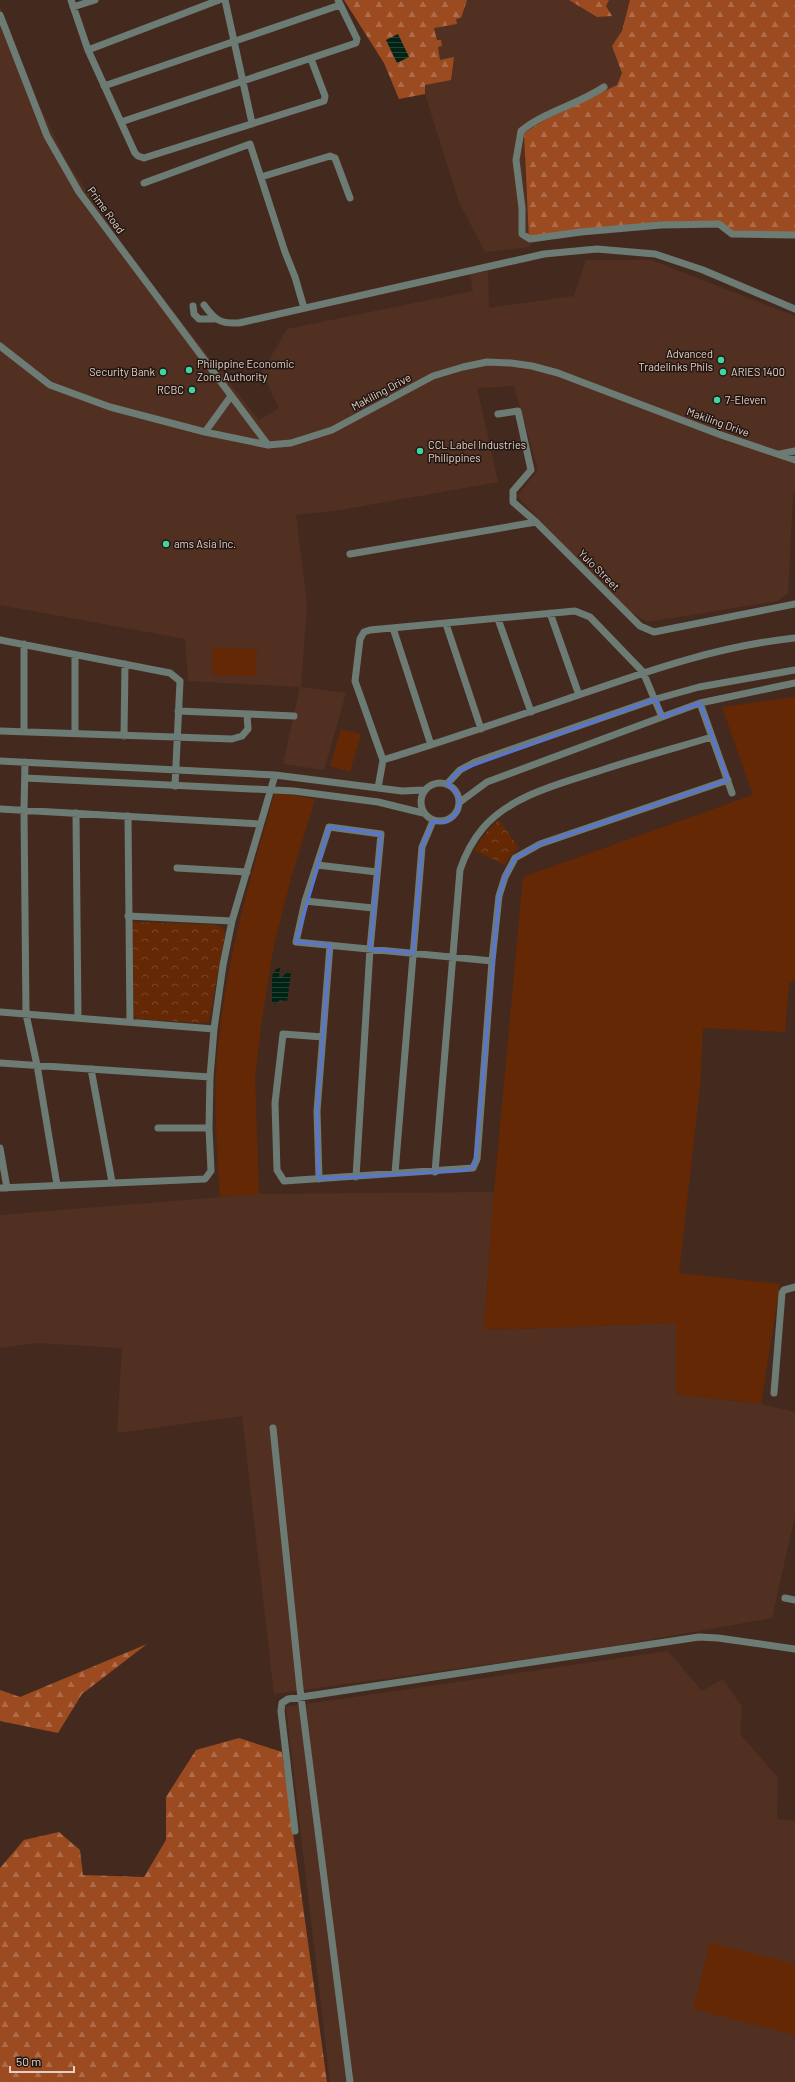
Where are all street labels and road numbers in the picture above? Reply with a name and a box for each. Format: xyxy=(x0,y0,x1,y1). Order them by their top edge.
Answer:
street label: Prime Road xyxy=(85,184,128,236)
street label: Makiling Drive xyxy=(349,370,413,413)
street label: Makiling Drive xyxy=(685,404,751,439)
street label: Yulo Street xyxy=(576,546,623,593)

